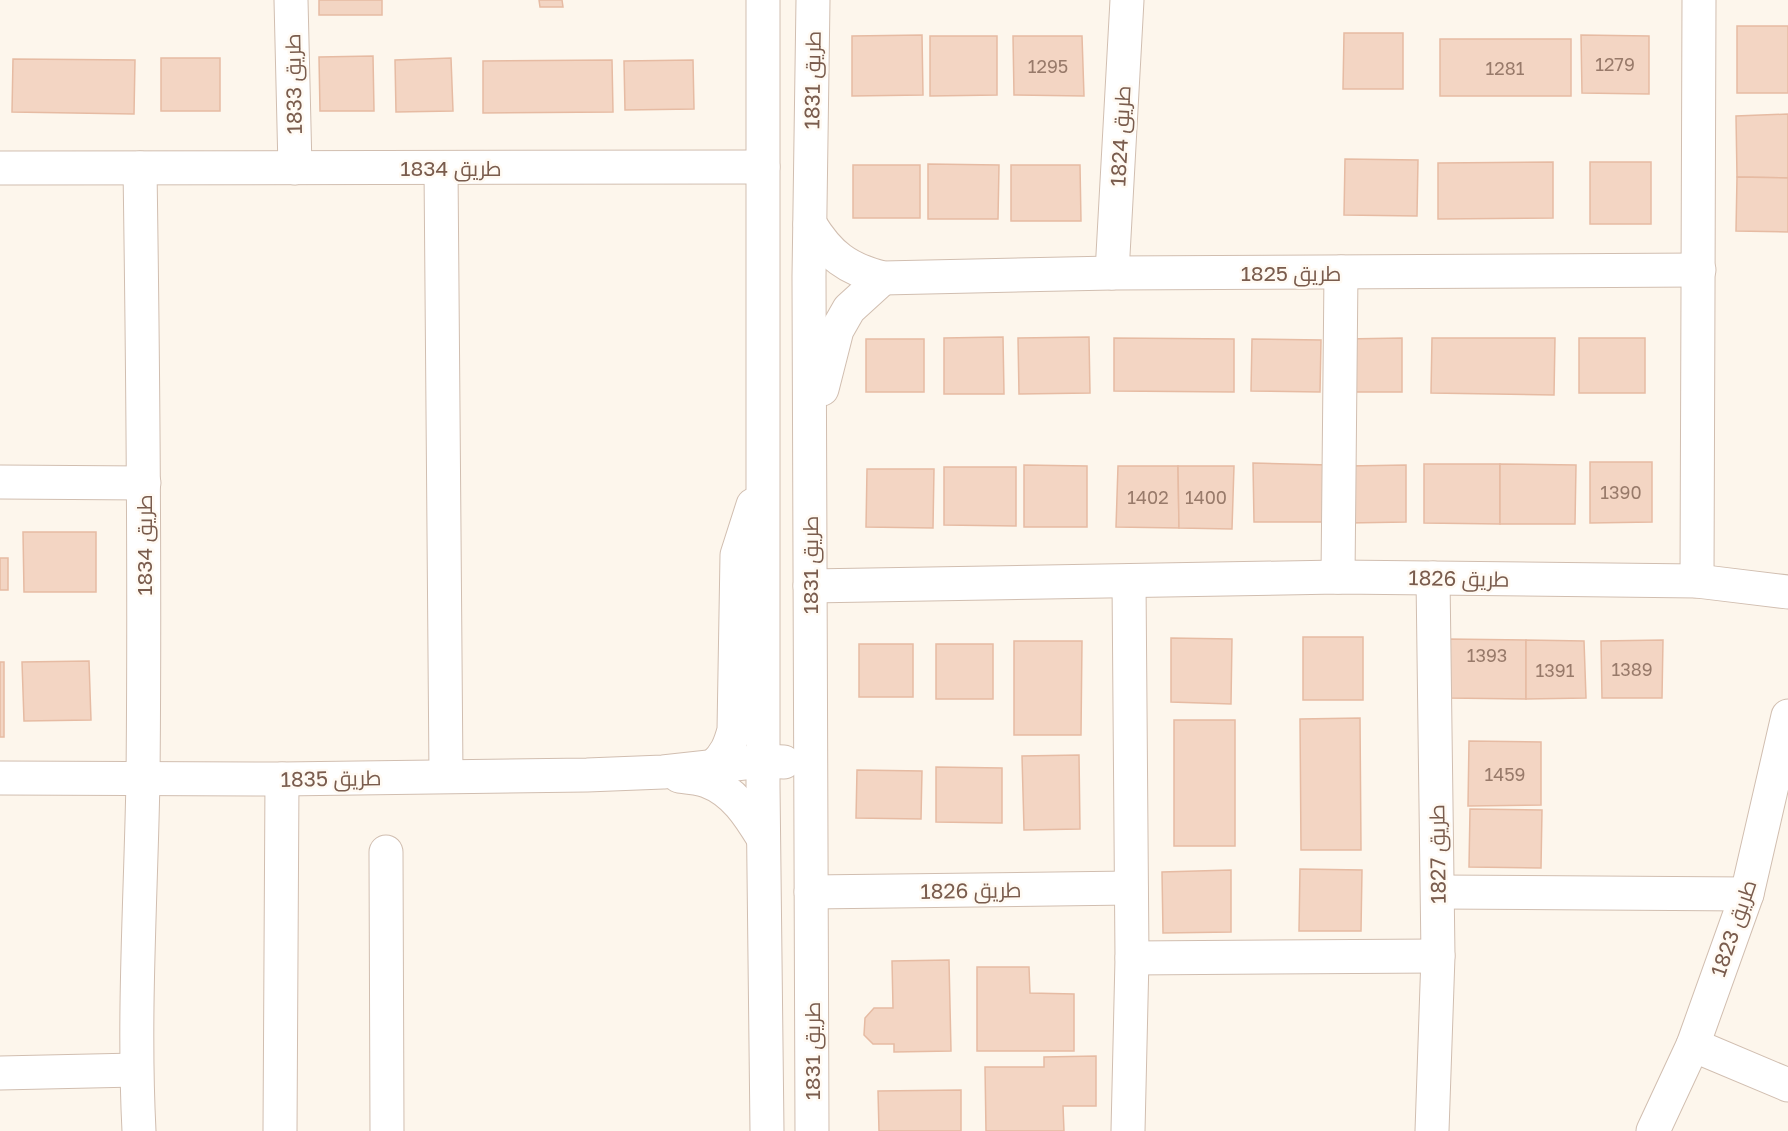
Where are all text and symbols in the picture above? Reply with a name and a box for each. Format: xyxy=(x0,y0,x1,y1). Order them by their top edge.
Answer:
street label: طريق 1831 xyxy=(798,30,827,130)
street label: طريق 1833 xyxy=(279,33,308,135)
house number: 1279 xyxy=(1595,53,1635,75)
house number: 1295 xyxy=(1028,55,1068,77)
house number: 1281 xyxy=(1486,57,1525,79)
street label: طريق 1824 xyxy=(1104,85,1137,187)
street label: طريق 1834 xyxy=(400,155,502,182)
street label: طريق 1825 xyxy=(1241,260,1341,287)
house number: 1390 xyxy=(1600,481,1642,503)
house number: 1402 xyxy=(1127,486,1169,508)
house number: 1400 xyxy=(1185,486,1227,508)
street label: طريق 1834 xyxy=(131,494,158,596)
street label: طريق 1831 xyxy=(797,516,824,614)
street label: طريق 1826 xyxy=(1408,564,1510,593)
house number: 1393 xyxy=(1467,644,1507,666)
house number: 1389 xyxy=(1611,658,1653,680)
house number: 1391 xyxy=(1536,659,1575,681)
house number: 1459 xyxy=(1484,763,1526,785)
street label: طريق 1835 xyxy=(280,764,382,793)
street label: طريق 1827 xyxy=(1423,804,1452,904)
street label: طريق 1826 xyxy=(920,876,1022,905)
street label: طريق 1823 xyxy=(1704,876,1763,980)
street label: طريق 1831 xyxy=(799,1002,826,1100)

